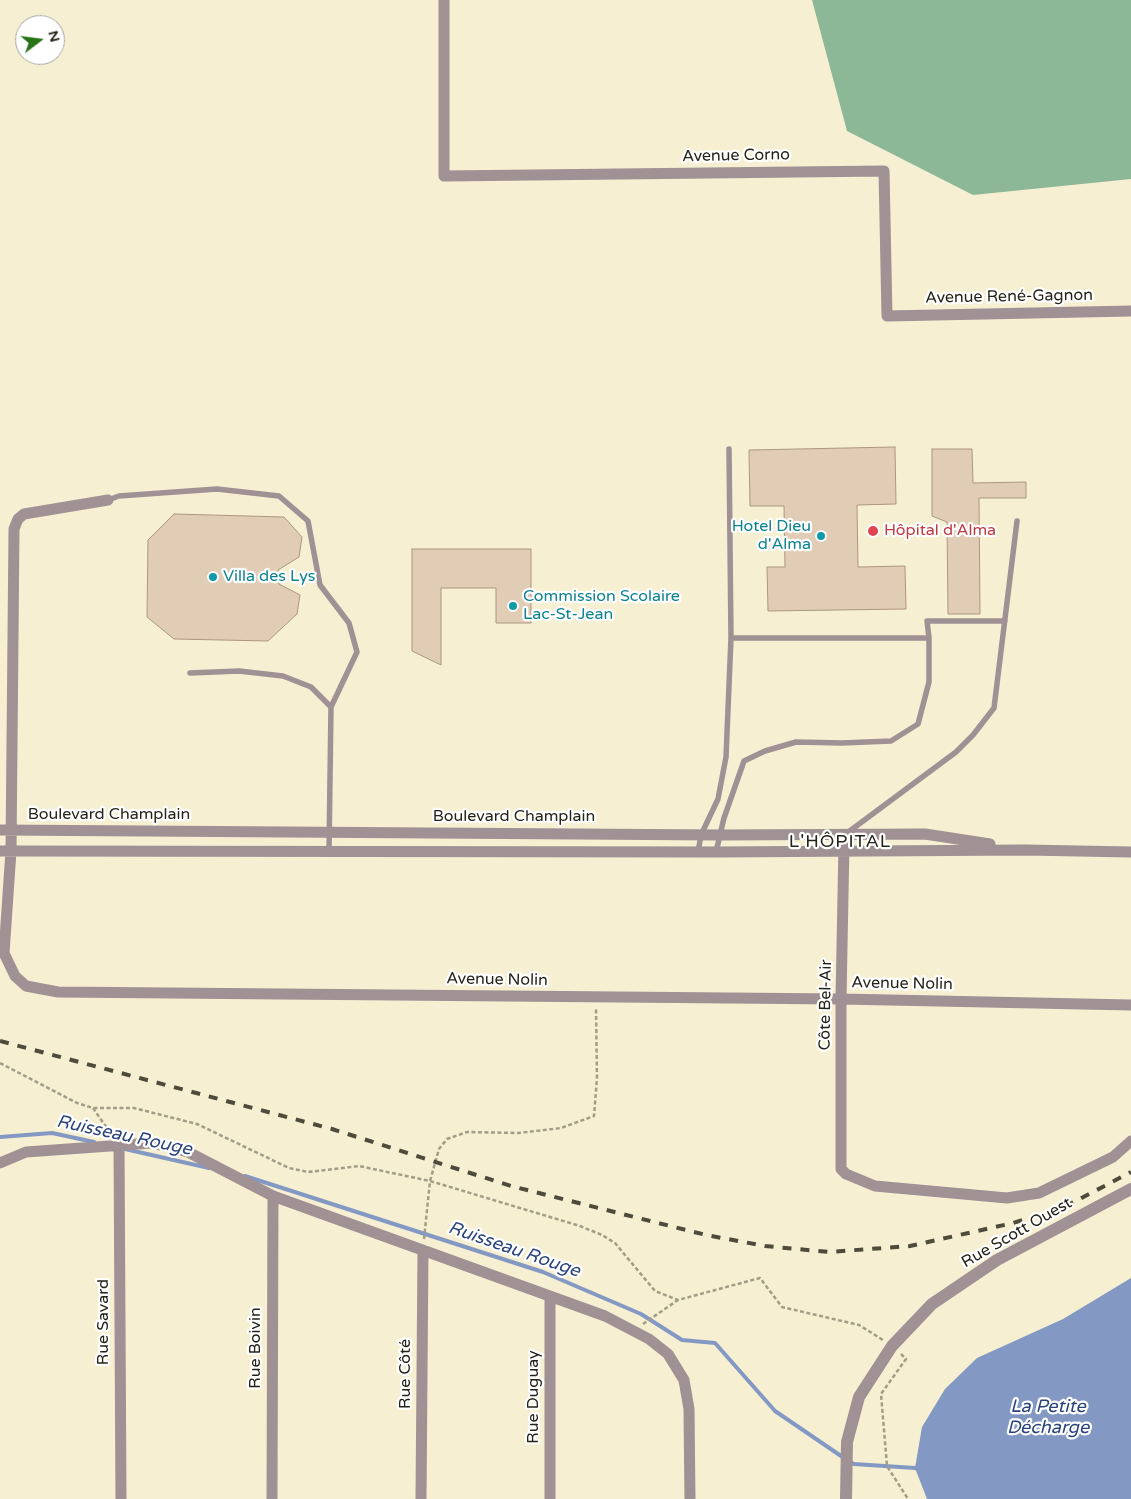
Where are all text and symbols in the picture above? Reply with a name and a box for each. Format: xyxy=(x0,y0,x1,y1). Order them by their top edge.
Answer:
north arrow xyxy=(15,15,65,65)
text: N xyxy=(44,29,64,44)
street label: Avenue Corno xyxy=(682,145,790,167)
street label: Avenue René-Gagnon xyxy=(925,286,1093,308)
place label: Hotel Dieu d'Alma xyxy=(732,517,811,555)
place label: Hôpital d'Alma xyxy=(884,521,996,541)
marker: Hôpital d'Alma xyxy=(866,524,880,538)
marker: Hotel Dieu d'Alma xyxy=(815,530,827,542)
place label: Villa des Lys xyxy=(223,567,316,587)
marker: Villa des Lys xyxy=(207,571,219,583)
place label: Commission Scolaire Lac-St-Jean xyxy=(523,587,680,625)
marker: Commission Scolaire Lac-St-Jean xyxy=(507,600,519,612)
street label: Boulevard Champlain xyxy=(28,805,190,825)
street label: Boulevard Champlain xyxy=(433,807,595,827)
district label: L'HÔPITAL xyxy=(788,831,892,853)
street label: Côte Bel-Air xyxy=(816,959,836,1051)
street label: Avenue Nolin xyxy=(446,970,548,990)
street label: Avenue Nolin xyxy=(851,974,953,994)
water label: Ruisseau Rouge xyxy=(54,1111,194,1161)
street label: Rue Scott Ouest xyxy=(958,1194,1076,1272)
water label: Ruisseau Rouge xyxy=(445,1217,583,1283)
street label: Rue Savard xyxy=(94,1279,114,1365)
street label: Rue Boivin xyxy=(246,1307,266,1389)
street label: Rue Côté xyxy=(396,1339,416,1409)
street label: Rue Duguay xyxy=(524,1350,544,1444)
water label: La Petite Décharge xyxy=(1007,1396,1089,1438)

